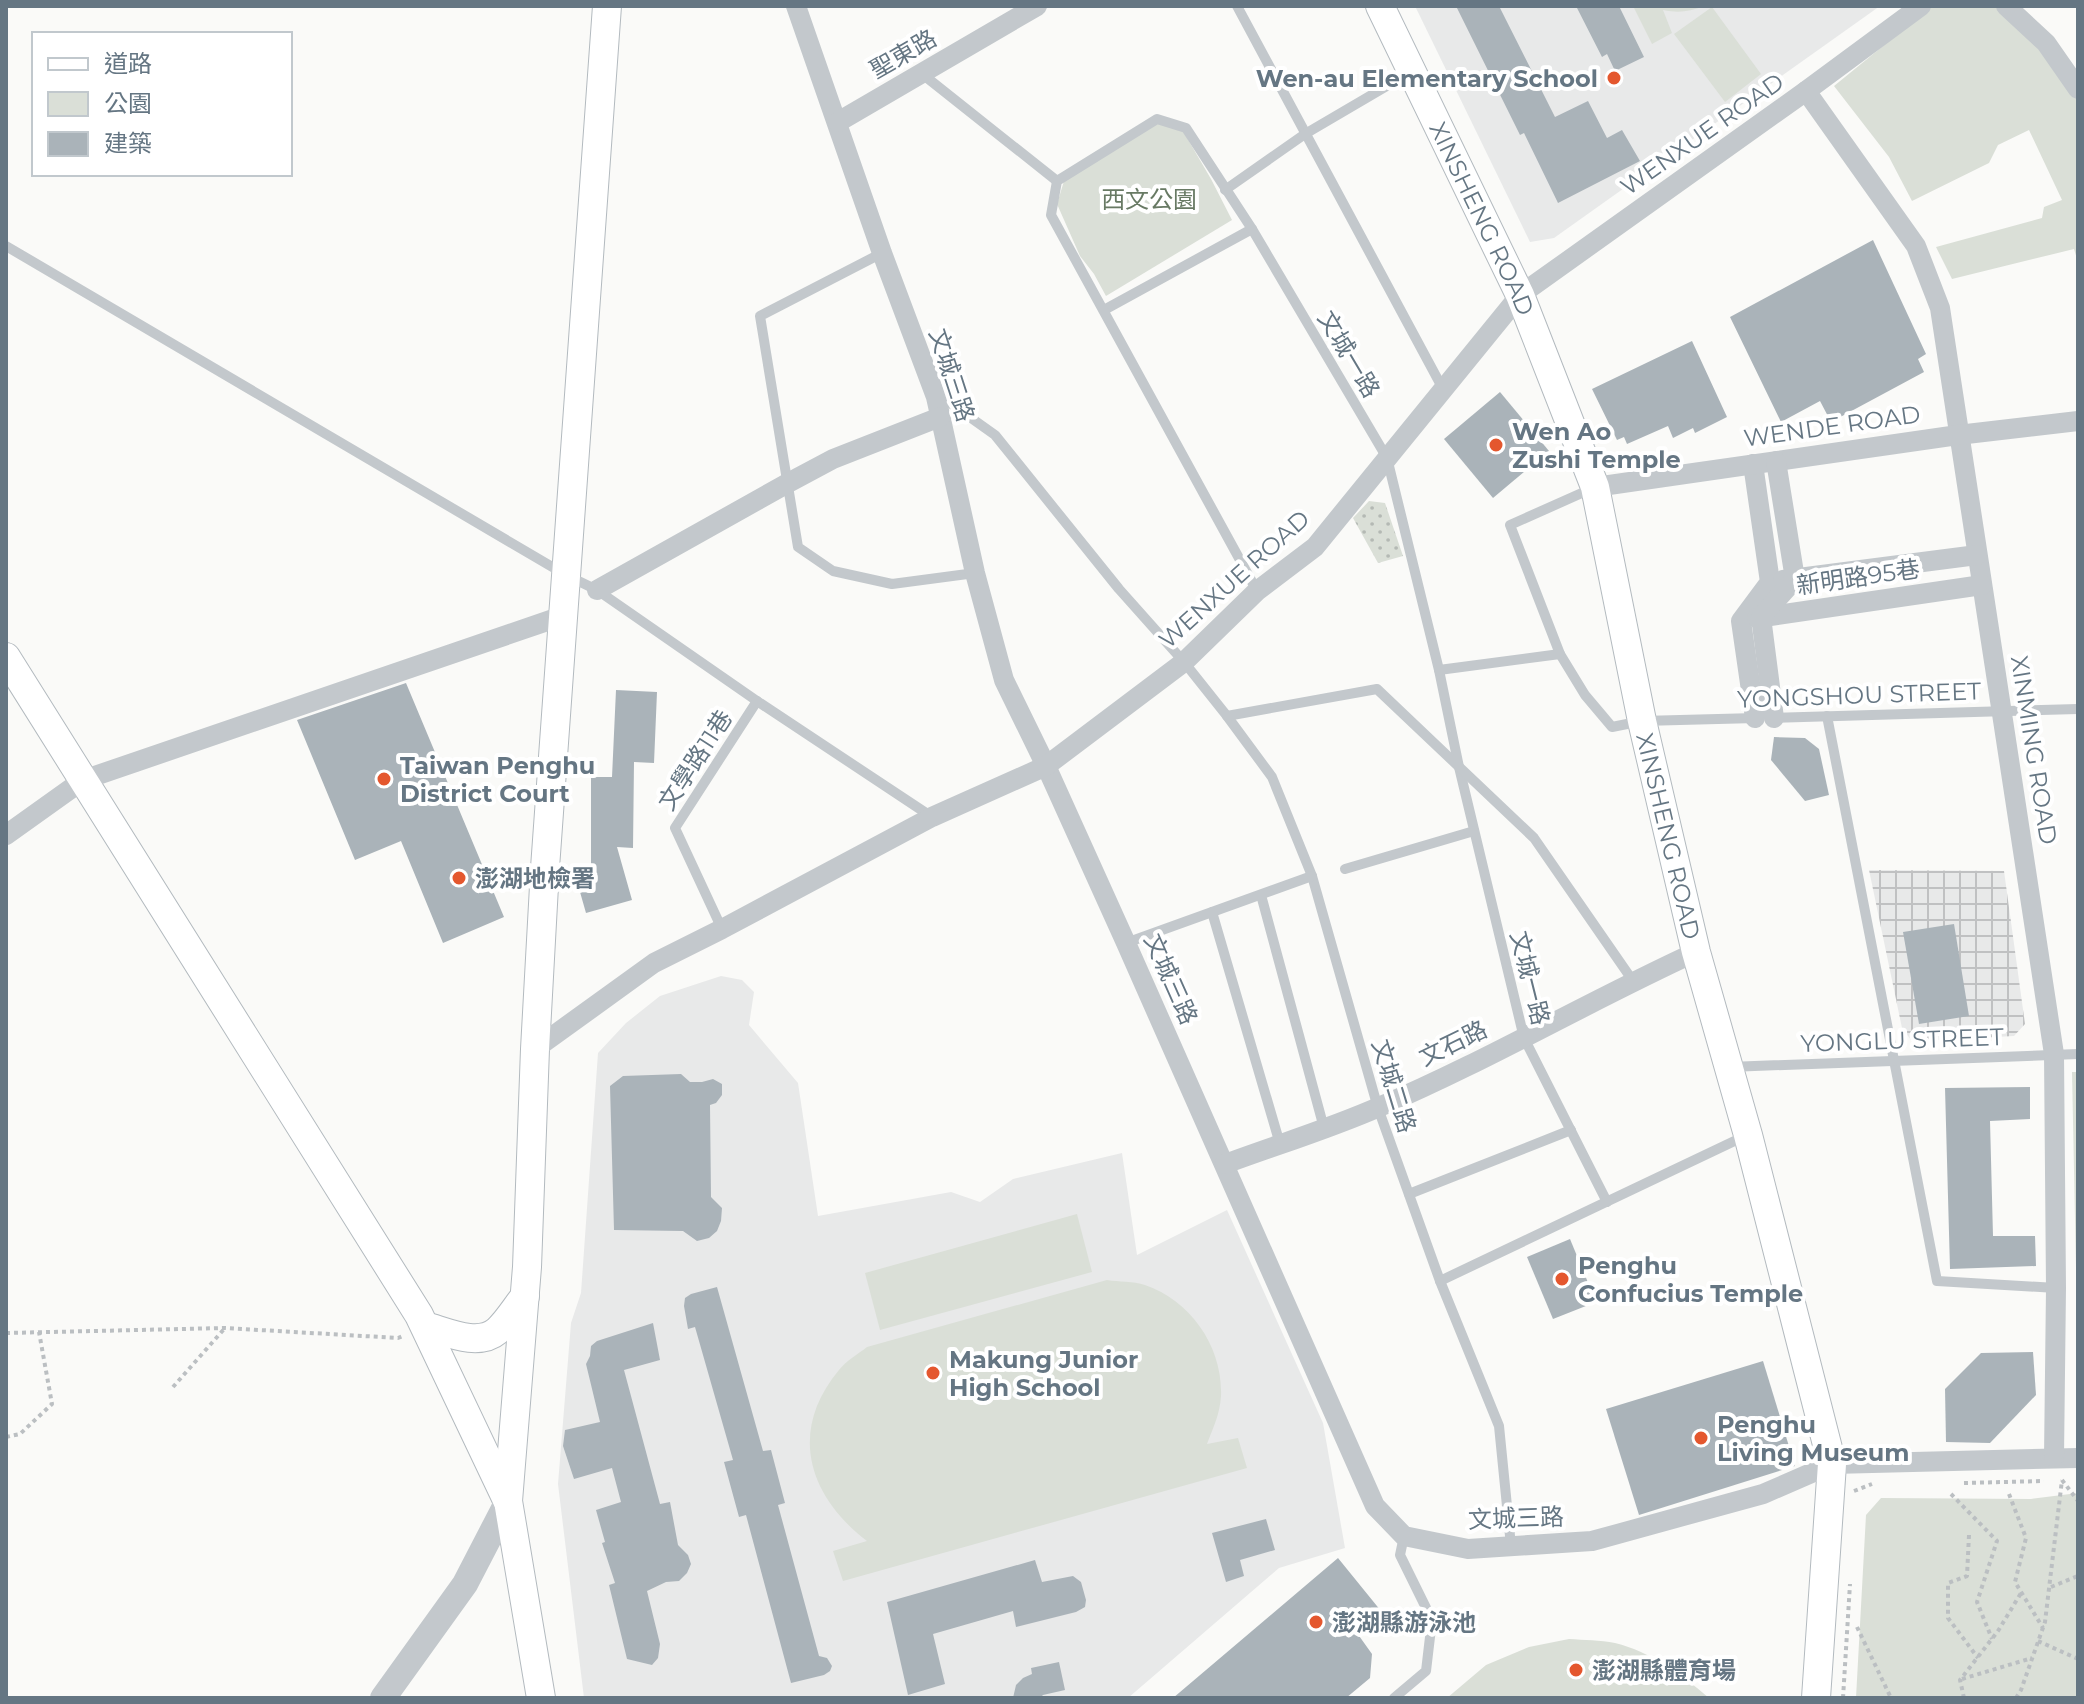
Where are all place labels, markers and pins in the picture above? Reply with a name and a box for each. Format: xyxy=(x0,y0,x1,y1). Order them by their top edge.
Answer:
place label: Wen-au Elementary School xyxy=(1256,64,1598,93)
marker: Wen-au Elementary School xyxy=(1605,69,1623,87)
place label: Wen Ao Zushi Temple xyxy=(1512,417,1681,474)
marker: Wen Ao Zushi Temple xyxy=(1487,436,1505,454)
place label: Taiwan Penghu District Court xyxy=(400,751,595,808)
marker: Taiwan Penghu District Court xyxy=(375,770,393,788)
place label: 澎湖地檢署 xyxy=(475,864,595,893)
marker: 澎湖地檢署 xyxy=(450,869,468,887)
place label: Penghu Confucius Temple xyxy=(1578,1251,1803,1308)
marker: Penghu Confucius Temple xyxy=(1553,1270,1571,1288)
place label: Makung Junior High School xyxy=(949,1345,1138,1402)
marker: Makung Junior High School xyxy=(924,1364,942,1382)
place label: Penghu Living Museum xyxy=(1717,1410,1910,1467)
marker: Penghu Living Museum xyxy=(1692,1429,1710,1447)
place label: 澎湖縣游泳池 xyxy=(1332,1608,1476,1637)
marker: 澎湖縣游泳池 xyxy=(1307,1613,1325,1631)
place label: 澎湖縣體育場 xyxy=(1592,1656,1736,1685)
marker: 澎湖縣體育場 xyxy=(1567,1661,1585,1679)

